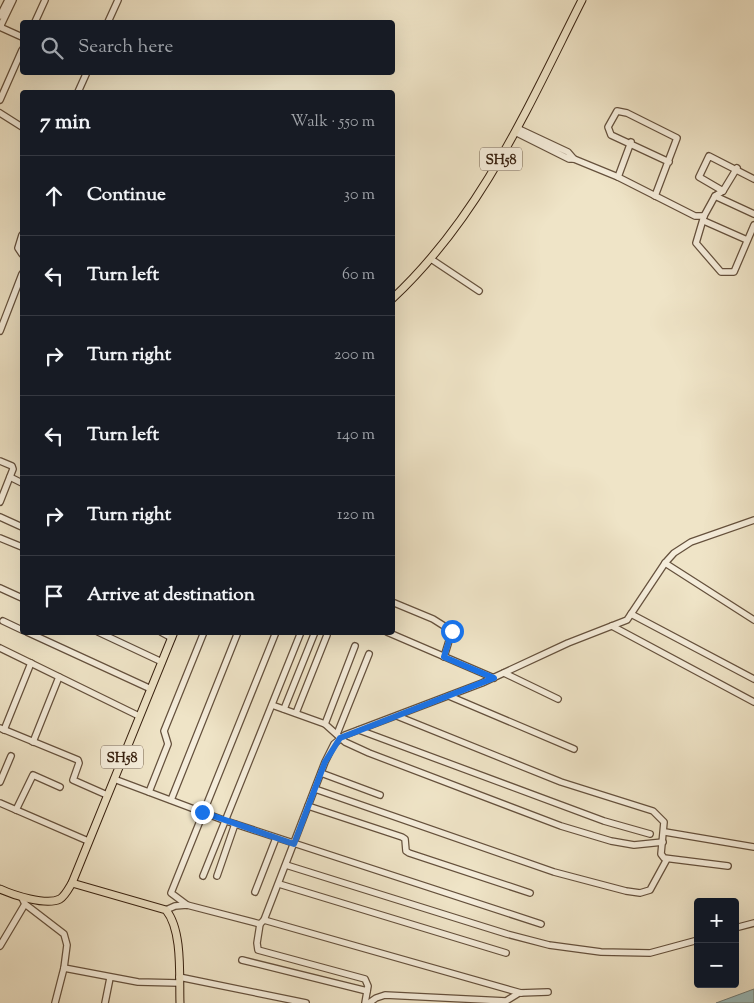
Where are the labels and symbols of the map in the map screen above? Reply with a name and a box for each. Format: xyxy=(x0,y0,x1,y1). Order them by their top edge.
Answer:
road number: SH58 xyxy=(480,148,522,170)
route start xyxy=(441,620,464,643)
road number: SH58 xyxy=(101,746,143,769)
route end xyxy=(191,801,214,824)

